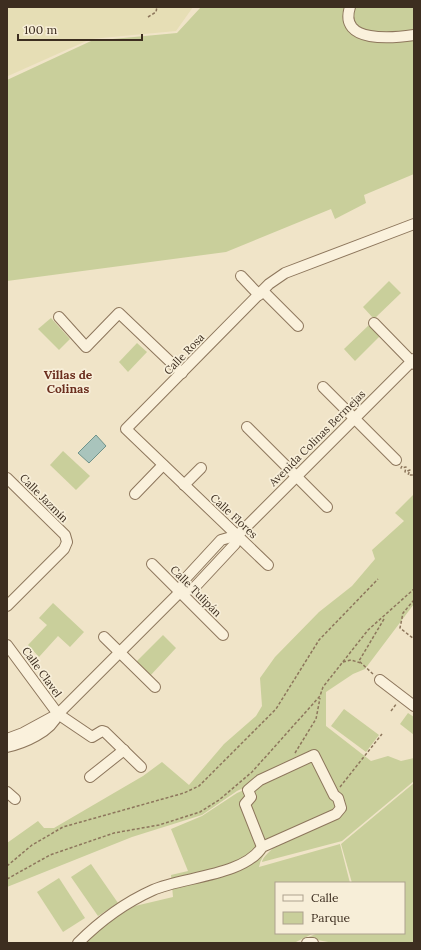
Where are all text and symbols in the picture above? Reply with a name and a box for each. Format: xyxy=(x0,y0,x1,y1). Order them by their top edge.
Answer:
scale bar xyxy=(18,16,142,42)
text: 100 m xyxy=(24,22,57,37)
street label: Calle Rosa xyxy=(161,330,207,378)
district label: Villas de Colinas xyxy=(44,367,93,396)
street label: Avenida Colinas Bermejas xyxy=(265,387,368,490)
street label: Calle Jazmín xyxy=(17,471,71,525)
street label: Calle Flores xyxy=(208,491,260,541)
street label: Calle Tulipán xyxy=(167,562,225,620)
street label: Calle Clavel xyxy=(19,644,65,700)
legend xyxy=(275,882,405,934)
text: Calle xyxy=(311,890,339,905)
text: Parque xyxy=(311,910,351,925)

